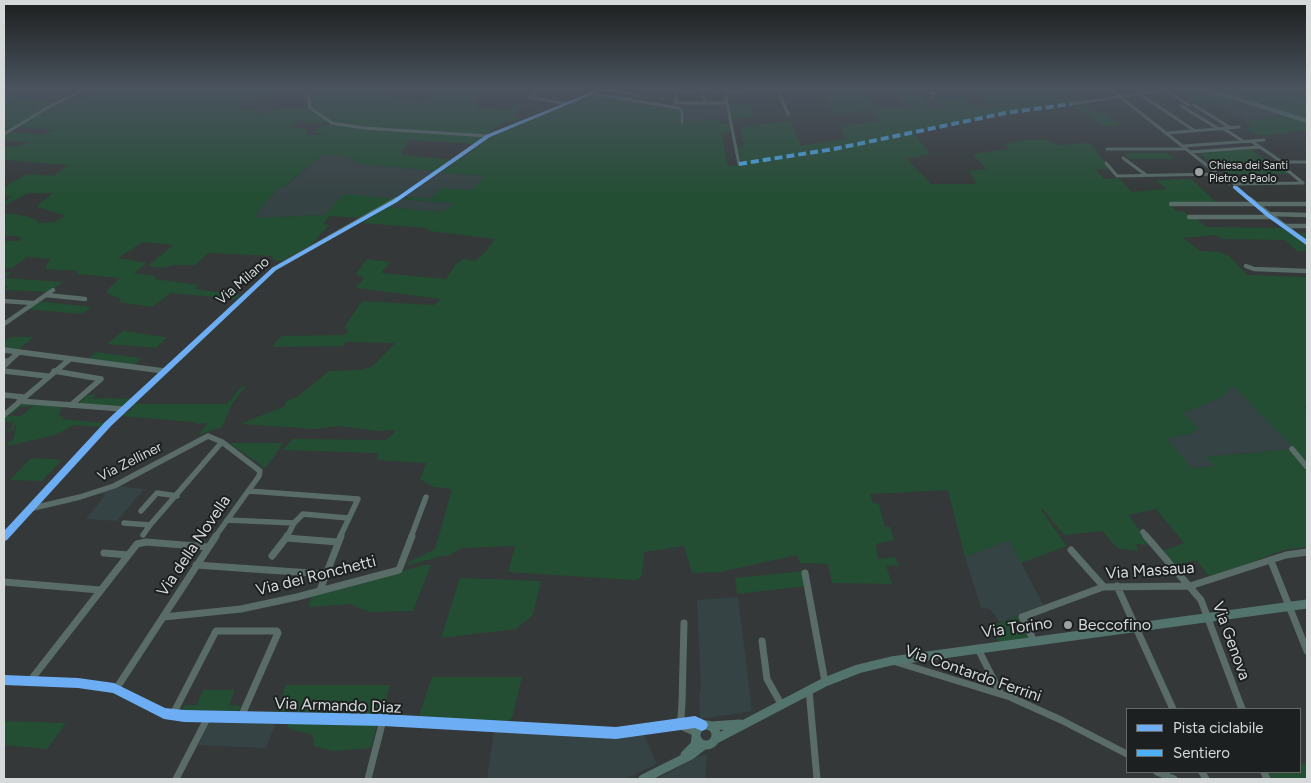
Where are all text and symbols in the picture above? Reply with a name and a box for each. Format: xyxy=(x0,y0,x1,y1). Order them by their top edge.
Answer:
place label: Chiesa dei Santi Pietro e Paolo xyxy=(1209,159,1288,185)
marker: Chiesa dei Santi Pietro e Paolo xyxy=(1193,166,1205,178)
street label: Via Milano xyxy=(213,253,273,309)
street label: Via Zelliner xyxy=(95,439,165,485)
street label: Via della Novella xyxy=(153,492,235,600)
street label: Via dei Ronchetti xyxy=(254,552,378,600)
street label: Via Massaua xyxy=(1105,558,1195,584)
street label: Via Genova xyxy=(1208,599,1254,683)
street label: Via Torino xyxy=(980,614,1054,642)
place label: Beccofino xyxy=(1078,615,1151,635)
marker: Beccofino xyxy=(1062,619,1074,631)
street label: Via Contardo Ferrini xyxy=(902,642,1044,706)
street label: Via Armando Diaz xyxy=(274,694,402,718)
legend xyxy=(1126,708,1301,773)
text: Pista ciclabile xyxy=(1173,719,1264,737)
text: Sentiero xyxy=(1173,744,1230,762)

